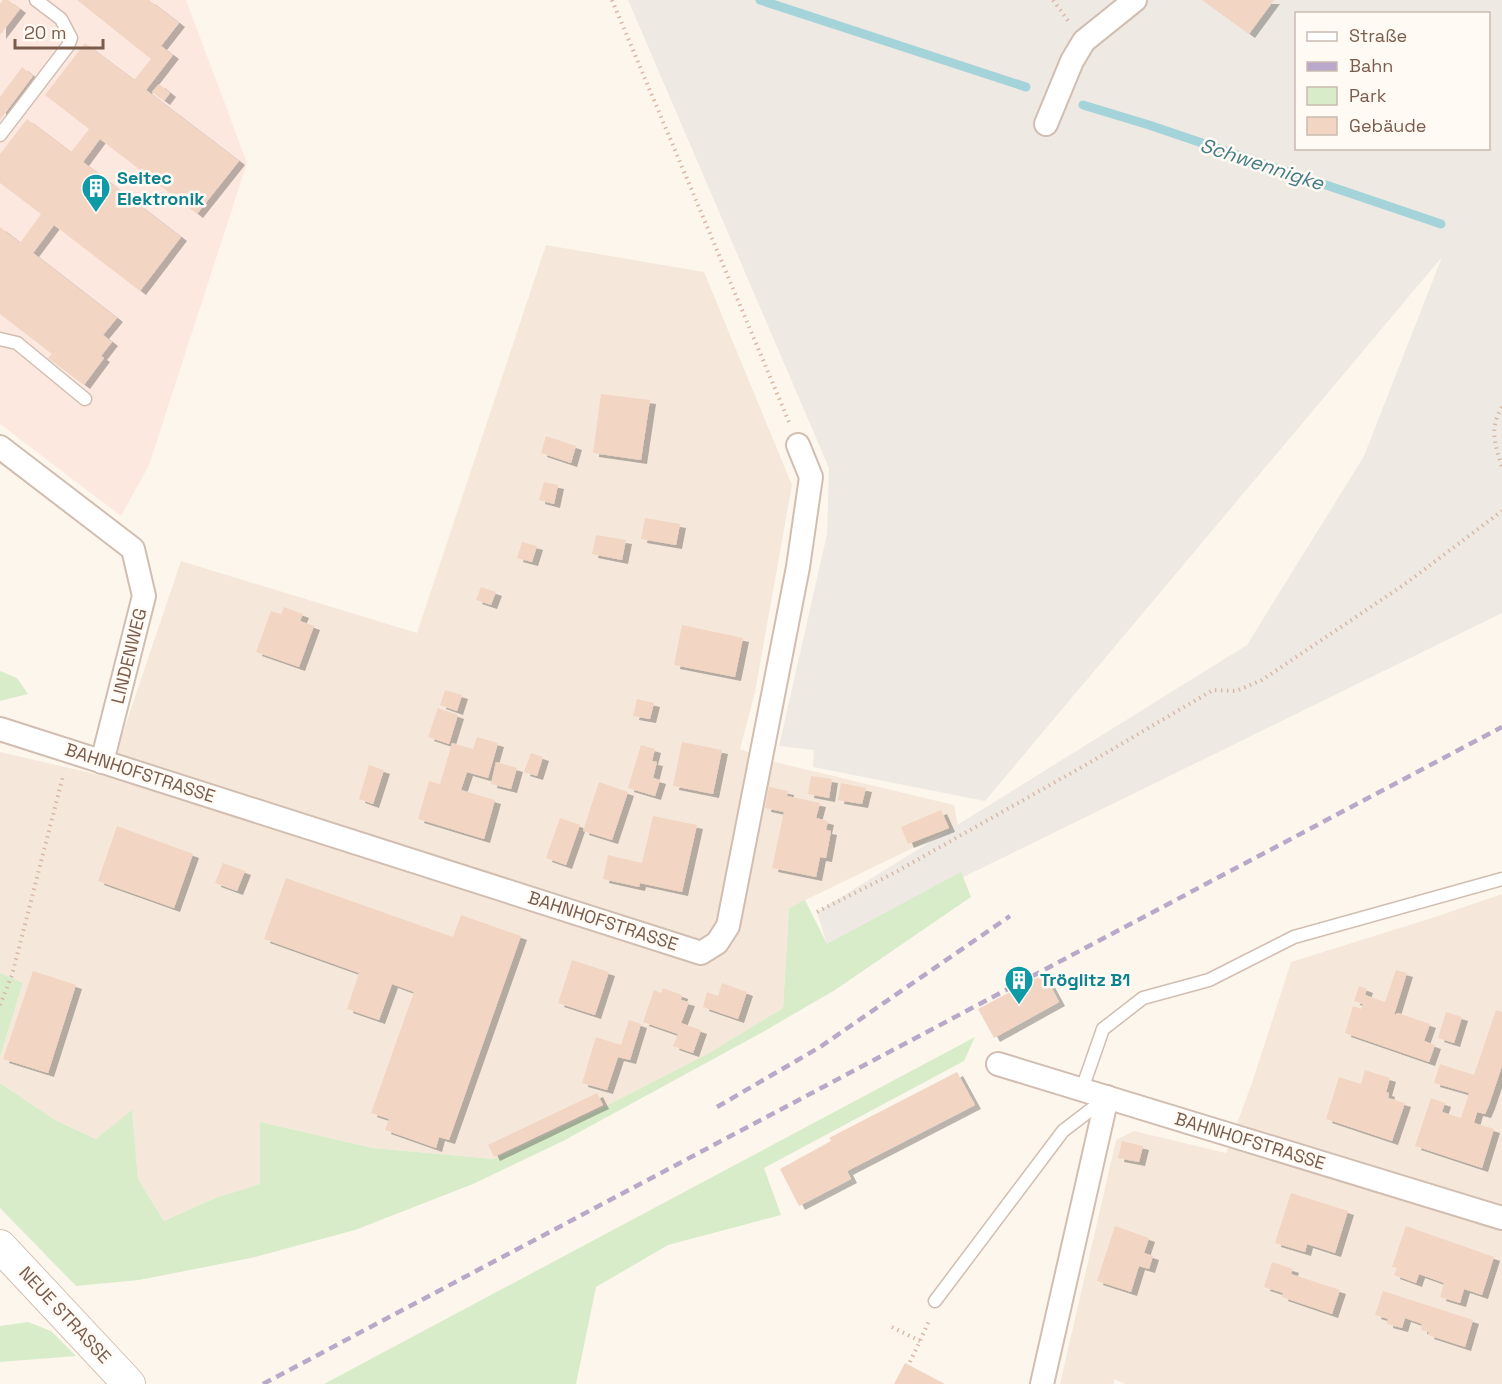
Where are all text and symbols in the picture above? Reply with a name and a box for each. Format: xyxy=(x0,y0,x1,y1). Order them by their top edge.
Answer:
scale bar xyxy=(15,12,104,50)
legend xyxy=(1295,12,1490,150)
text: 20 m xyxy=(24,21,67,44)
text: Straße xyxy=(1349,24,1407,47)
text: Bahn xyxy=(1349,54,1393,77)
text: Park xyxy=(1349,84,1387,107)
text: Gebäude xyxy=(1349,114,1427,137)
water label: Schwennigke xyxy=(1197,132,1328,197)
place label: Seitec Elektronik xyxy=(117,166,204,210)
building icon: Seitec Elektronik xyxy=(80,172,112,214)
street label: LINDENWEG xyxy=(106,606,152,706)
street label: BAHNHOFSTRASSE xyxy=(62,737,218,808)
street label: BAHNHOFSTRASSE xyxy=(525,885,681,956)
building icon: Tröglitz B1 xyxy=(1003,964,1035,1006)
place label: Tröglitz B1 xyxy=(1040,968,1130,991)
street label: BAHNHOFSTRASSE xyxy=(1172,1107,1328,1174)
street label: NEUE STRASSE xyxy=(14,1261,116,1368)

